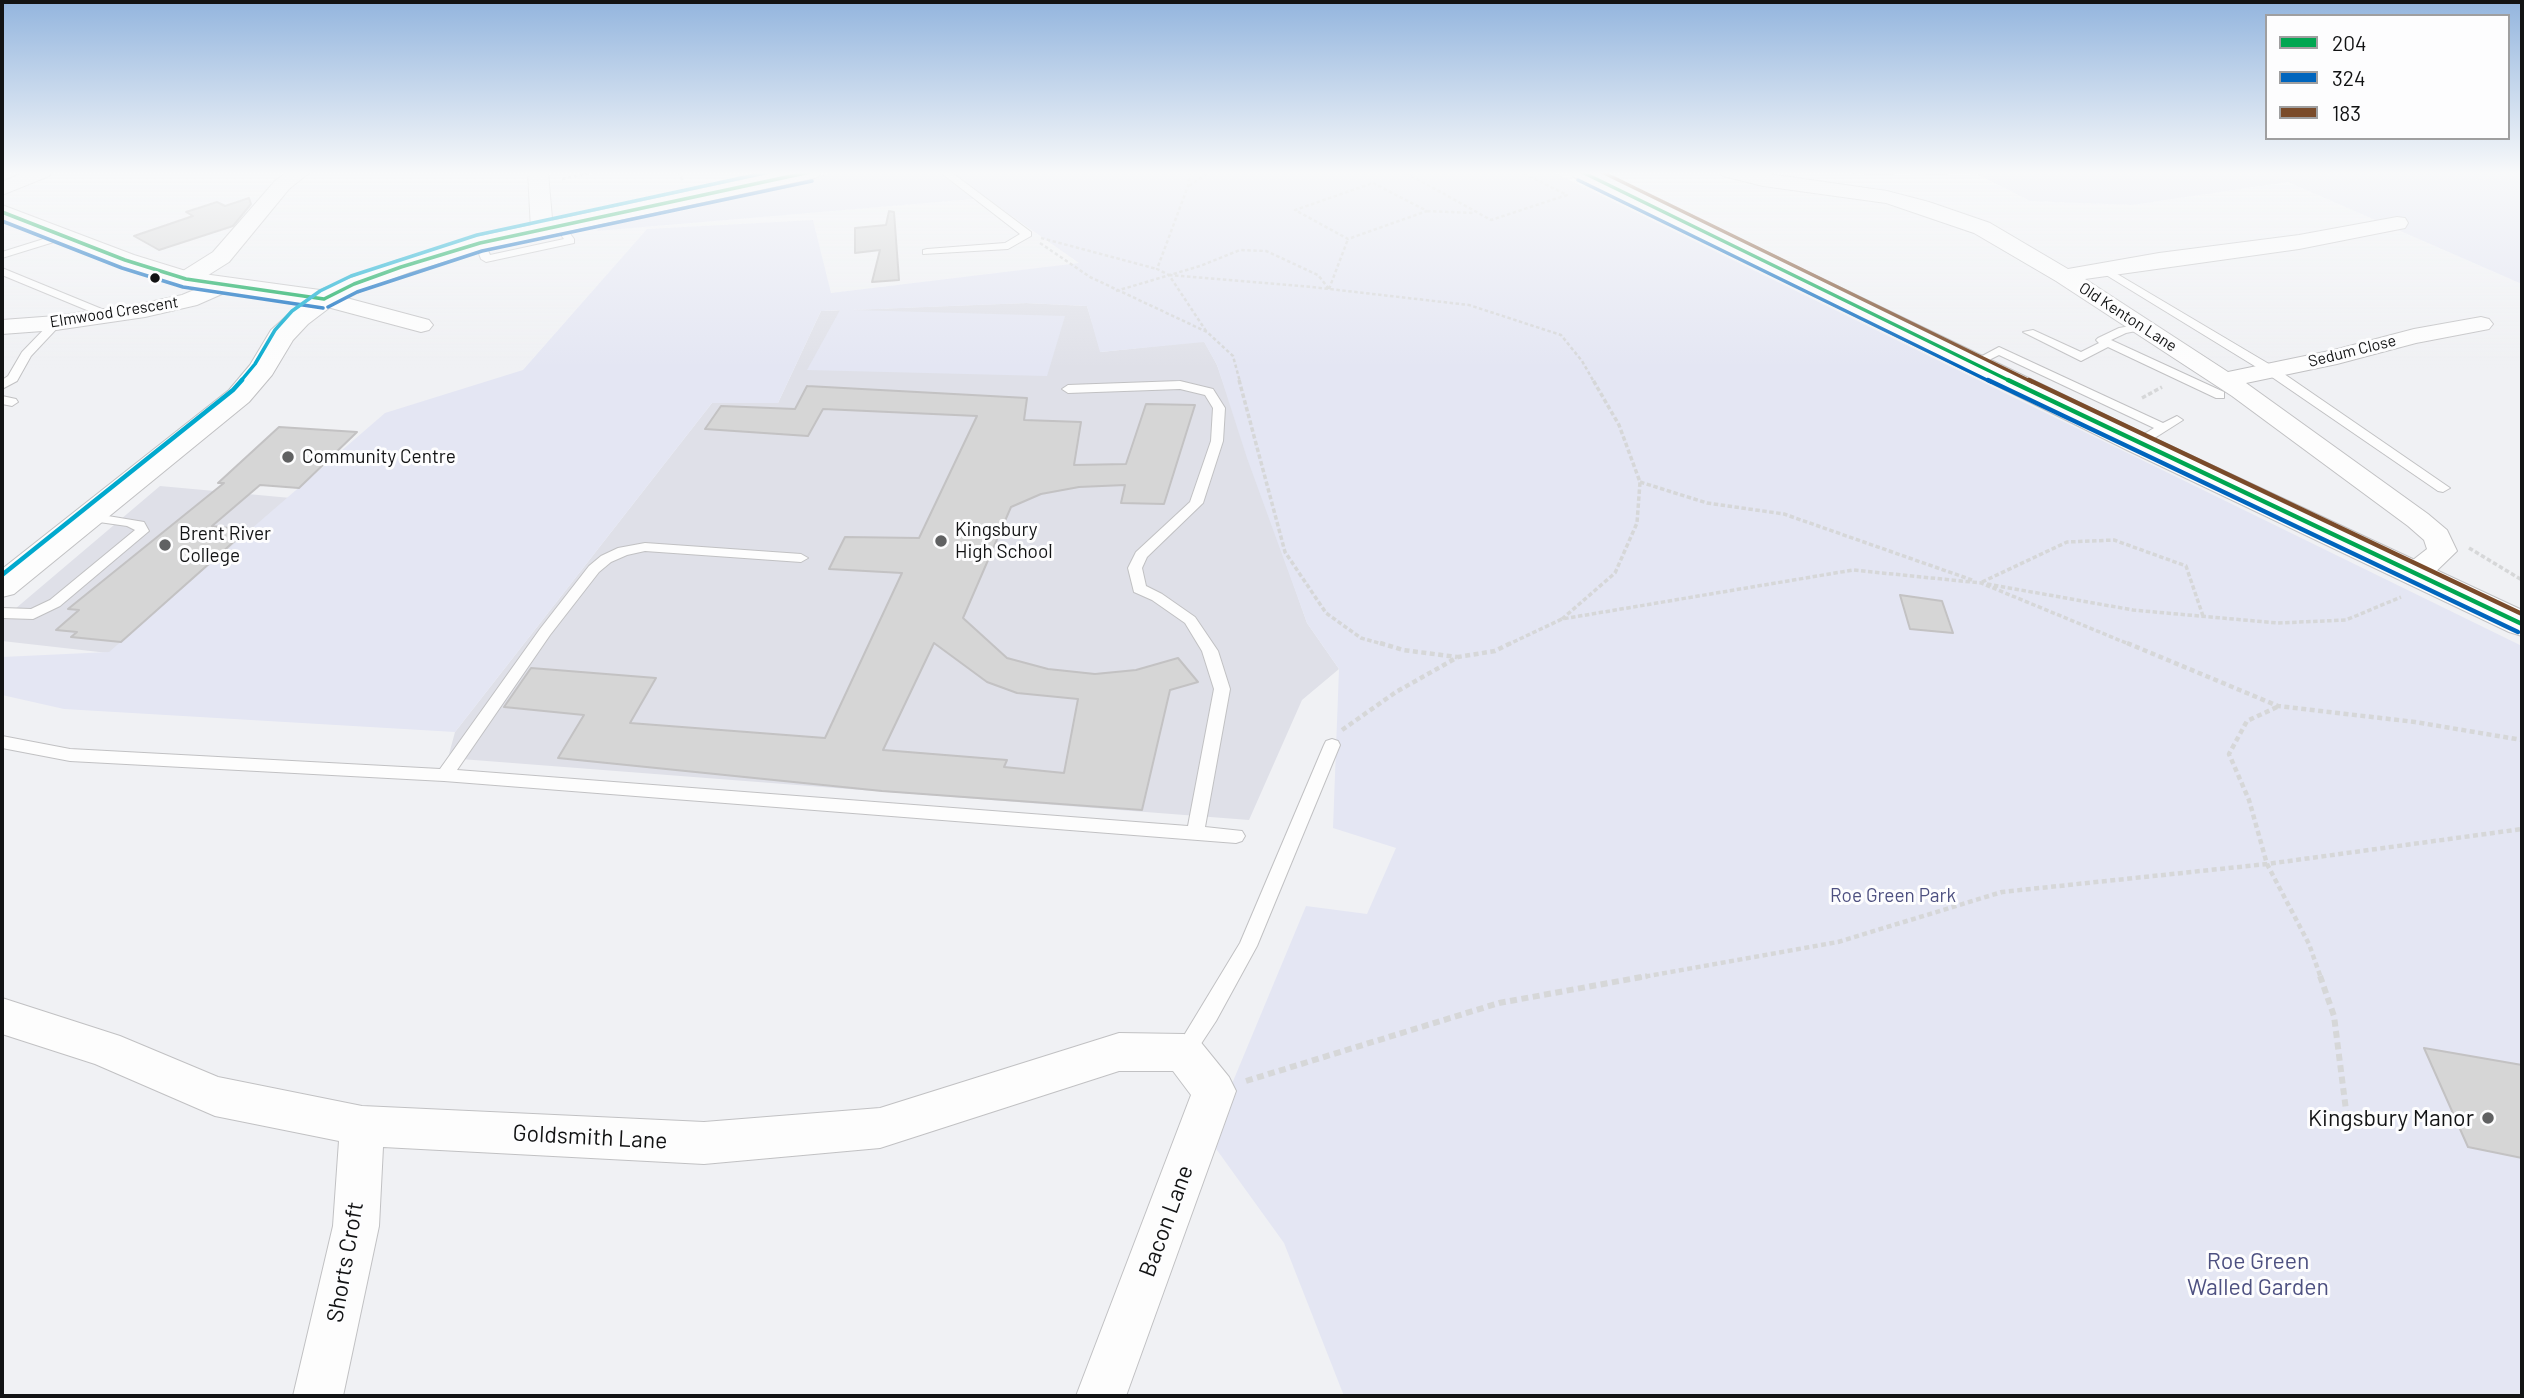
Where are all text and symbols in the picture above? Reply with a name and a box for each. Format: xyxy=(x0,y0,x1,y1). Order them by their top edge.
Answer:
legend xyxy=(2265,14,2510,140)
text: 204 xyxy=(2332,30,2367,55)
text: 324 xyxy=(2332,65,2366,90)
text: 183 xyxy=(2332,100,2361,125)
unlabelled marker xyxy=(148,271,162,285)
street label: Old Kenton Lane xyxy=(2076,278,2180,356)
street label: Elmwood Crescent xyxy=(48,292,180,332)
street label: Sedum Close xyxy=(2306,331,2398,371)
place label: Community Centre xyxy=(302,446,456,468)
marker: Community Centre xyxy=(280,449,296,465)
place label: Kingsbury High School xyxy=(955,519,1053,563)
place label: Brent River College xyxy=(179,523,271,567)
marker: Kingsbury High School xyxy=(933,533,949,549)
marker: Brent River College xyxy=(157,537,173,553)
park label: Roe Green Park xyxy=(1830,885,1956,907)
place label: Kingsbury Manor xyxy=(2308,1104,2474,1132)
marker: Kingsbury Manor xyxy=(2480,1110,2496,1126)
street label: Goldsmith Lane xyxy=(512,1119,668,1155)
street label: Bacon Lane xyxy=(1133,1161,1199,1281)
street label: Shorts Croft xyxy=(321,1199,369,1325)
park label: Roe Green Walled Garden xyxy=(2187,1247,2329,1301)

